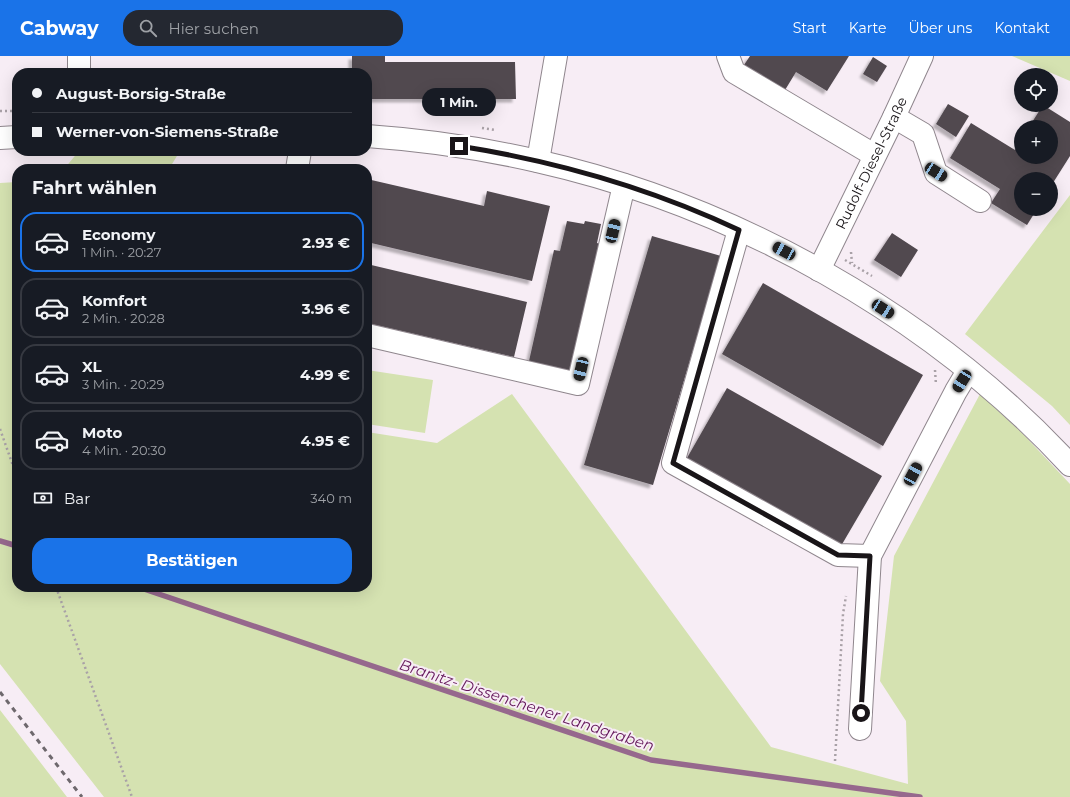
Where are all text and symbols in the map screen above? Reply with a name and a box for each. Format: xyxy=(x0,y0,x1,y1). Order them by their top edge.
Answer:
search box xyxy=(123,10,403,46)
text: Cabway xyxy=(20,17,99,40)
icon: search xyxy=(137,17,159,39)
text: Hier suchen xyxy=(169,19,259,38)
text: Start xyxy=(793,19,827,37)
text: Karte xyxy=(849,19,886,37)
text: Über uns xyxy=(908,19,972,37)
text: Kontakt xyxy=(994,19,1050,37)
map controls xyxy=(1014,68,1058,216)
button: locate xyxy=(1014,68,1058,112)
text: August-Borsig-Straße xyxy=(56,84,226,103)
callout: 1 Min. xyxy=(422,88,496,116)
text: 1 Min. xyxy=(440,94,478,110)
street label: Rudolf-Diesel-Straße xyxy=(831,94,911,232)
button: + xyxy=(1014,120,1058,164)
text: Werner-von-Siemens-Straße xyxy=(56,122,279,141)
route end xyxy=(450,137,468,155)
car xyxy=(923,160,949,184)
button: − xyxy=(1014,172,1058,216)
text: Fahrt wählen xyxy=(32,177,157,199)
car xyxy=(604,218,622,244)
icon: car xyxy=(34,224,70,260)
text: Economy xyxy=(82,225,155,244)
text: 2.93 € xyxy=(302,233,350,252)
car xyxy=(771,240,797,262)
text: 1 Min. · 20:27 xyxy=(82,244,161,260)
icon: car xyxy=(34,290,70,326)
text: Komfort xyxy=(82,291,147,310)
car xyxy=(870,297,896,321)
text: 3.96 € xyxy=(302,299,350,318)
text: 2 Min. · 20:28 xyxy=(82,310,165,326)
icon: car xyxy=(34,356,70,392)
car xyxy=(572,356,590,382)
text: XL xyxy=(82,357,101,376)
text: 4.99 € xyxy=(300,365,350,384)
car xyxy=(951,368,973,394)
text: 3 Min. · 20:29 xyxy=(82,376,164,392)
icon: car xyxy=(34,422,70,458)
text: Moto xyxy=(82,423,122,442)
text: 4.95 € xyxy=(301,431,350,450)
text: 4 Min. · 20:30 xyxy=(82,442,166,458)
car xyxy=(902,461,924,487)
icon: cash xyxy=(32,487,54,509)
text: Bar xyxy=(64,489,90,508)
text: 340 m xyxy=(310,490,352,506)
button: Bestätigen xyxy=(32,538,352,584)
water label: Branitz- Dissenchener Landgraben xyxy=(397,655,657,755)
route start xyxy=(852,704,870,722)

